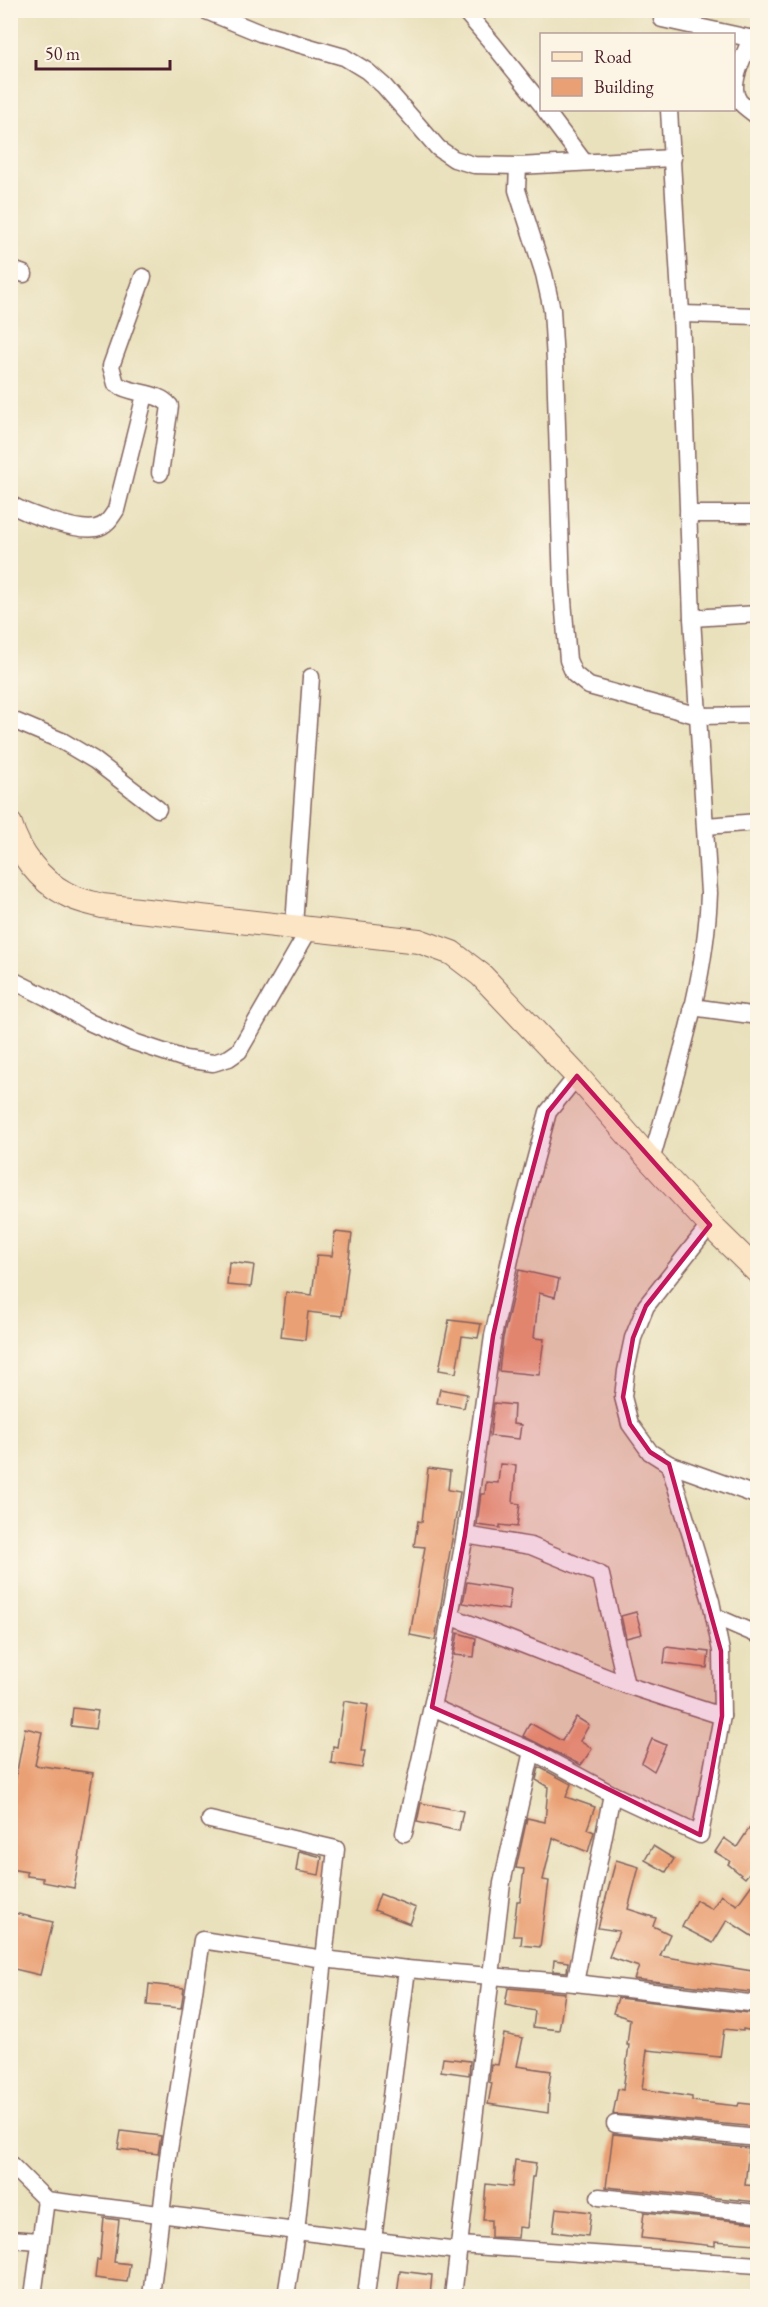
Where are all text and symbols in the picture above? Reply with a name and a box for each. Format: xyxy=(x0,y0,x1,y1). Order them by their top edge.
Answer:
scale bar xyxy=(36,33,170,71)
legend xyxy=(540,33,735,111)
text: 50 m xyxy=(45,42,80,65)
text: Road xyxy=(594,45,633,68)
text: Building xyxy=(594,75,654,98)

